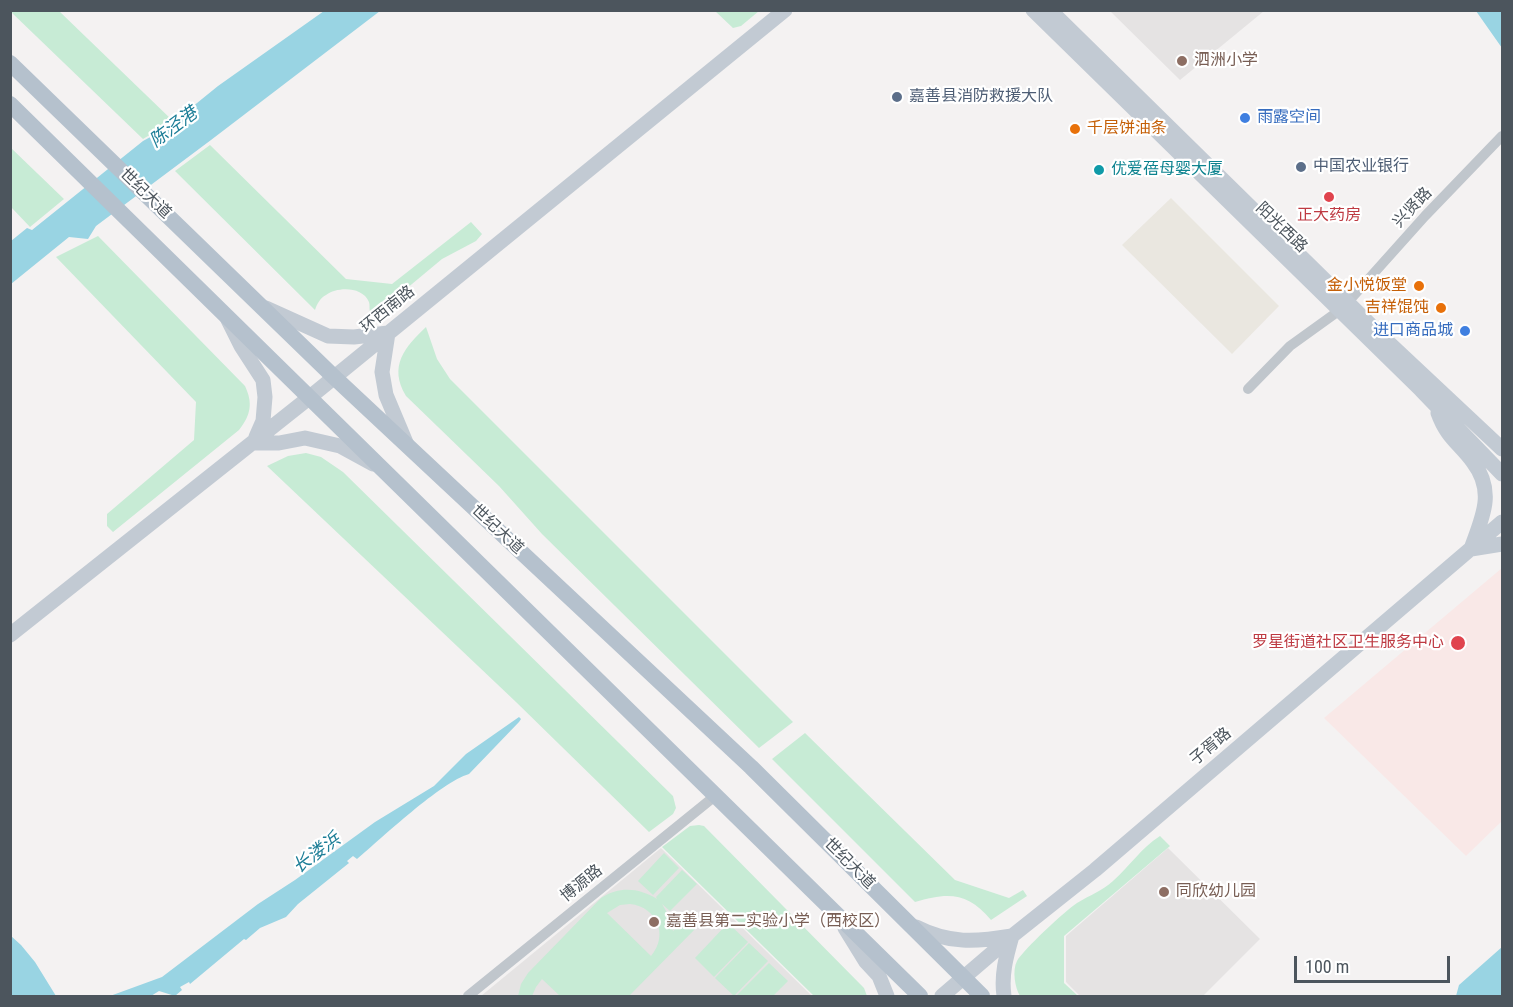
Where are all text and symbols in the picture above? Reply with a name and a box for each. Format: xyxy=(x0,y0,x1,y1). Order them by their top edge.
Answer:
place label: 泗洲小学 xyxy=(1194,51,1258,71)
marker: 泗洲小学 xyxy=(1175,54,1189,68)
place label: 嘉善县消防救援大队 xyxy=(909,87,1053,107)
marker: 嘉善县消防救援大队 xyxy=(890,90,904,104)
water label: 陈泾港 xyxy=(146,103,202,153)
place label: 雨露空间 xyxy=(1257,108,1321,128)
marker: 雨露空间 xyxy=(1238,111,1252,125)
place label: 千层饼油条 xyxy=(1087,119,1167,139)
marker: 千层饼油条 xyxy=(1068,122,1082,136)
place label: 中国农业银行 xyxy=(1313,157,1409,177)
place label: 优爱蓓母婴大厦 xyxy=(1111,160,1223,180)
marker: 中国农业银行 xyxy=(1294,160,1308,174)
marker: 优爱蓓母婴大厦 xyxy=(1092,163,1106,177)
street label: 世纪大道 xyxy=(115,165,175,223)
street label: 兴贤路 xyxy=(1390,184,1436,232)
marker: 正大药房 xyxy=(1322,190,1336,204)
street label: 阳光西路 xyxy=(1251,199,1311,257)
place label: 正大药房 xyxy=(1297,206,1361,226)
place label: 金小悦饭堂 xyxy=(1327,276,1407,296)
marker: 金小悦饭堂 xyxy=(1412,279,1426,293)
street label: 环西南路 xyxy=(357,282,419,338)
place label: 吉祥馄饨 xyxy=(1365,298,1429,318)
marker: 吉祥馄饨 xyxy=(1434,301,1448,315)
place label: 进口商品城 xyxy=(1373,321,1453,341)
marker: 进口商品城 xyxy=(1458,324,1472,338)
street label: 世纪大道 xyxy=(467,501,527,559)
place label: 罗星街道社区卫生服务中心 xyxy=(1252,633,1444,653)
marker: 罗星街道社区卫生服务中心 xyxy=(1449,634,1467,652)
street label: 子胥路 xyxy=(1186,724,1236,770)
water label: 长溇浜 xyxy=(289,829,345,879)
street label: 世纪大道 xyxy=(820,835,878,893)
street label: 博源路 xyxy=(557,861,607,907)
place label: 同欣幼儿园 xyxy=(1176,882,1256,902)
marker: 同欣幼儿园 xyxy=(1157,885,1171,899)
place label: 嘉善县第二实验小学（西校区） xyxy=(666,912,890,932)
marker: 嘉善县第二实验小学（西校区） xyxy=(647,915,661,929)
scale bar xyxy=(1297,944,1453,982)
text: 100 m xyxy=(1305,956,1349,977)

